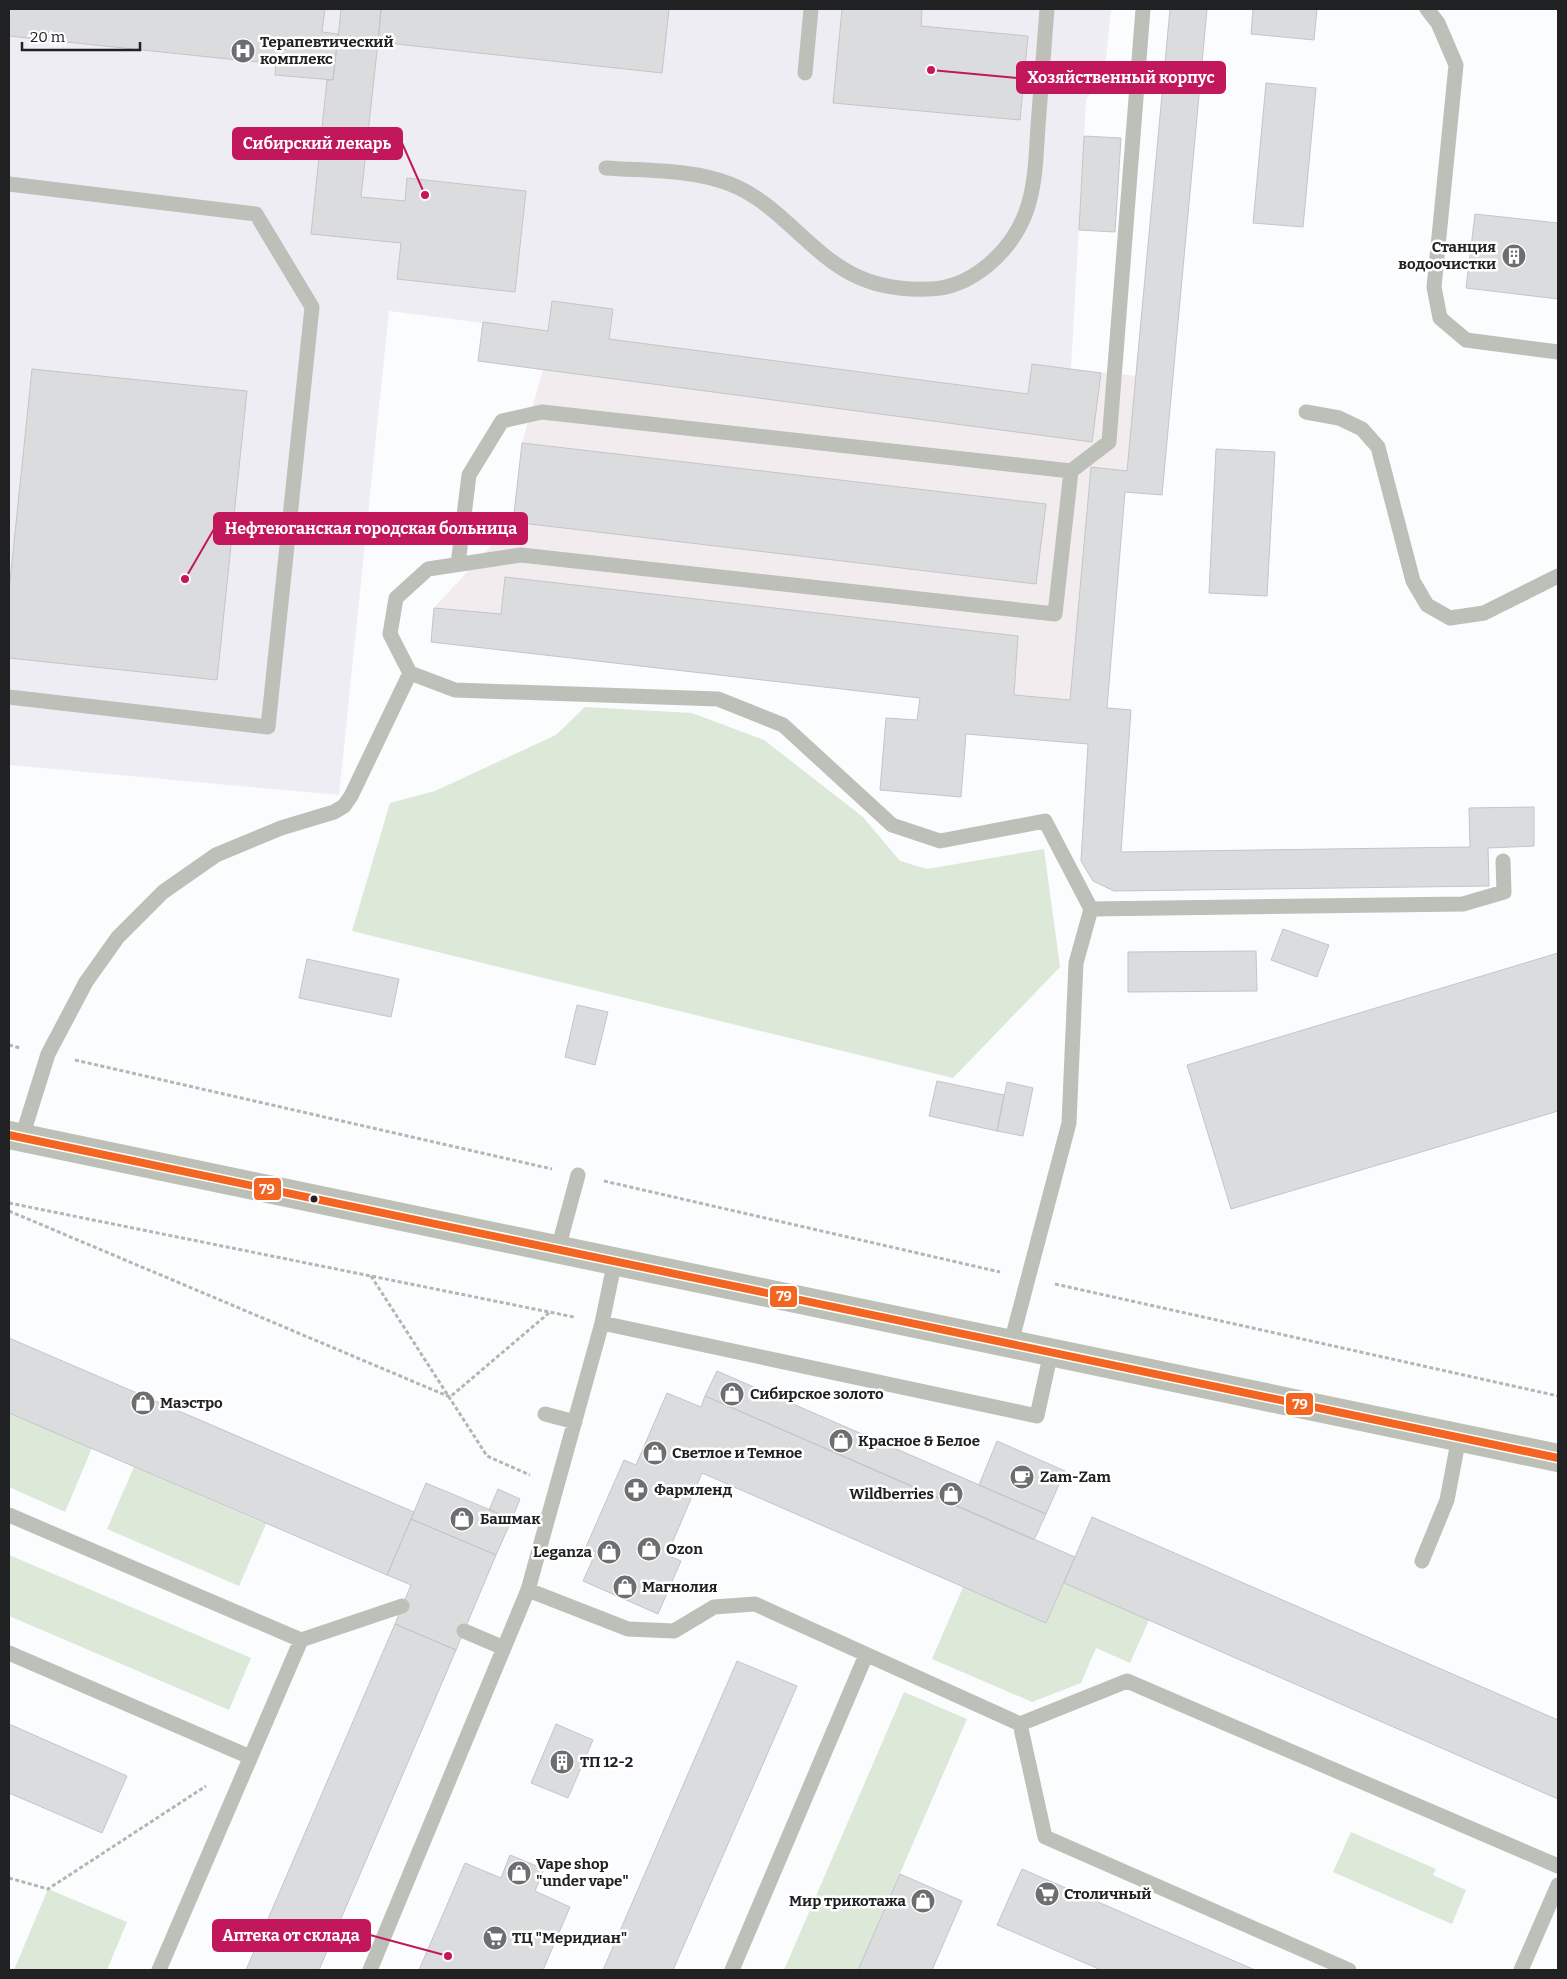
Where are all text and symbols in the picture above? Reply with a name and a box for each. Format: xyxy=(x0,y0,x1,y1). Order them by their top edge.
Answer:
scale bar xyxy=(22,20,140,52)
text: 20 m xyxy=(30,28,66,46)
place label: Терапевтический комплекс xyxy=(260,33,394,68)
hospital icon: Терапевтический комплекс xyxy=(230,38,256,64)
callout: Хозяйственный корпус xyxy=(1017,62,1225,93)
text: Хозяйственный корпус xyxy=(1027,68,1215,87)
callout: Сибирский лекарь xyxy=(233,128,402,159)
text: Сибирский лекарь xyxy=(243,134,392,153)
place label: Станция водоочистки xyxy=(1398,238,1496,273)
building icon: Станция водоочистки xyxy=(1501,243,1527,269)
callout: Нефтеюганская городская больница xyxy=(214,513,527,544)
text: Нефтеюганская городская больница xyxy=(225,519,517,538)
line badge: 79 xyxy=(253,1177,282,1201)
text: 79 xyxy=(259,1181,275,1198)
unlabelled marker xyxy=(309,1194,319,1204)
line badge: 79 xyxy=(769,1285,798,1308)
text: 79 xyxy=(776,1288,792,1305)
shop icon: Сибирское золото xyxy=(719,1381,745,1407)
place label: Сибирское золото xyxy=(750,1385,884,1403)
shop icon: Маэстро xyxy=(130,1390,156,1416)
line badge: 79 xyxy=(1285,1392,1314,1416)
place label: Маэстро xyxy=(160,1394,223,1412)
text: 79 xyxy=(1292,1396,1308,1413)
shop icon: Красное & Белое xyxy=(828,1428,854,1454)
place label: Красное & Белое xyxy=(858,1432,980,1450)
shop icon: Светлое и Темное xyxy=(642,1440,668,1466)
place label: Светлое и Темное xyxy=(672,1444,802,1462)
cafe icon: Zam-Zam xyxy=(1009,1464,1035,1490)
place label: Zam-Zam xyxy=(1040,1468,1112,1486)
pharmacy icon: Фармленд xyxy=(623,1477,649,1503)
place label: Фармленд xyxy=(654,1481,732,1499)
shop icon: Wildberries xyxy=(938,1481,964,1507)
place label: Wildberries xyxy=(849,1485,934,1503)
shop icon: Башмак xyxy=(449,1506,475,1532)
place label: Башмак xyxy=(480,1510,541,1528)
shop icon: Ozon xyxy=(636,1536,662,1562)
shop icon: Leganza xyxy=(596,1539,622,1565)
place label: Ozon xyxy=(666,1540,703,1558)
place label: Leganza xyxy=(533,1543,593,1561)
shop icon: Магнолия xyxy=(612,1574,638,1600)
place label: Магнолия xyxy=(642,1578,718,1596)
building icon: ТП 12-2 xyxy=(549,1749,575,1775)
place label: ТП 12-2 xyxy=(580,1753,633,1771)
place label: Vape shop "under vape" xyxy=(536,1855,629,1890)
shop icon: Vape shop "under vape" xyxy=(506,1860,532,1886)
supermarket icon: Столичный xyxy=(1034,1881,1060,1907)
place label: Столичный xyxy=(1064,1885,1151,1903)
shop icon: Мир трикотажа xyxy=(910,1888,936,1914)
place label: Мир трикотажа xyxy=(789,1892,907,1910)
callout: Аптека от склада xyxy=(213,1920,370,1951)
supermarket icon: ТЦ "Меридиан" xyxy=(482,1925,508,1951)
text: Аптека от склада xyxy=(222,1926,360,1945)
place label: ТЦ "Меридиан" xyxy=(512,1929,627,1947)

